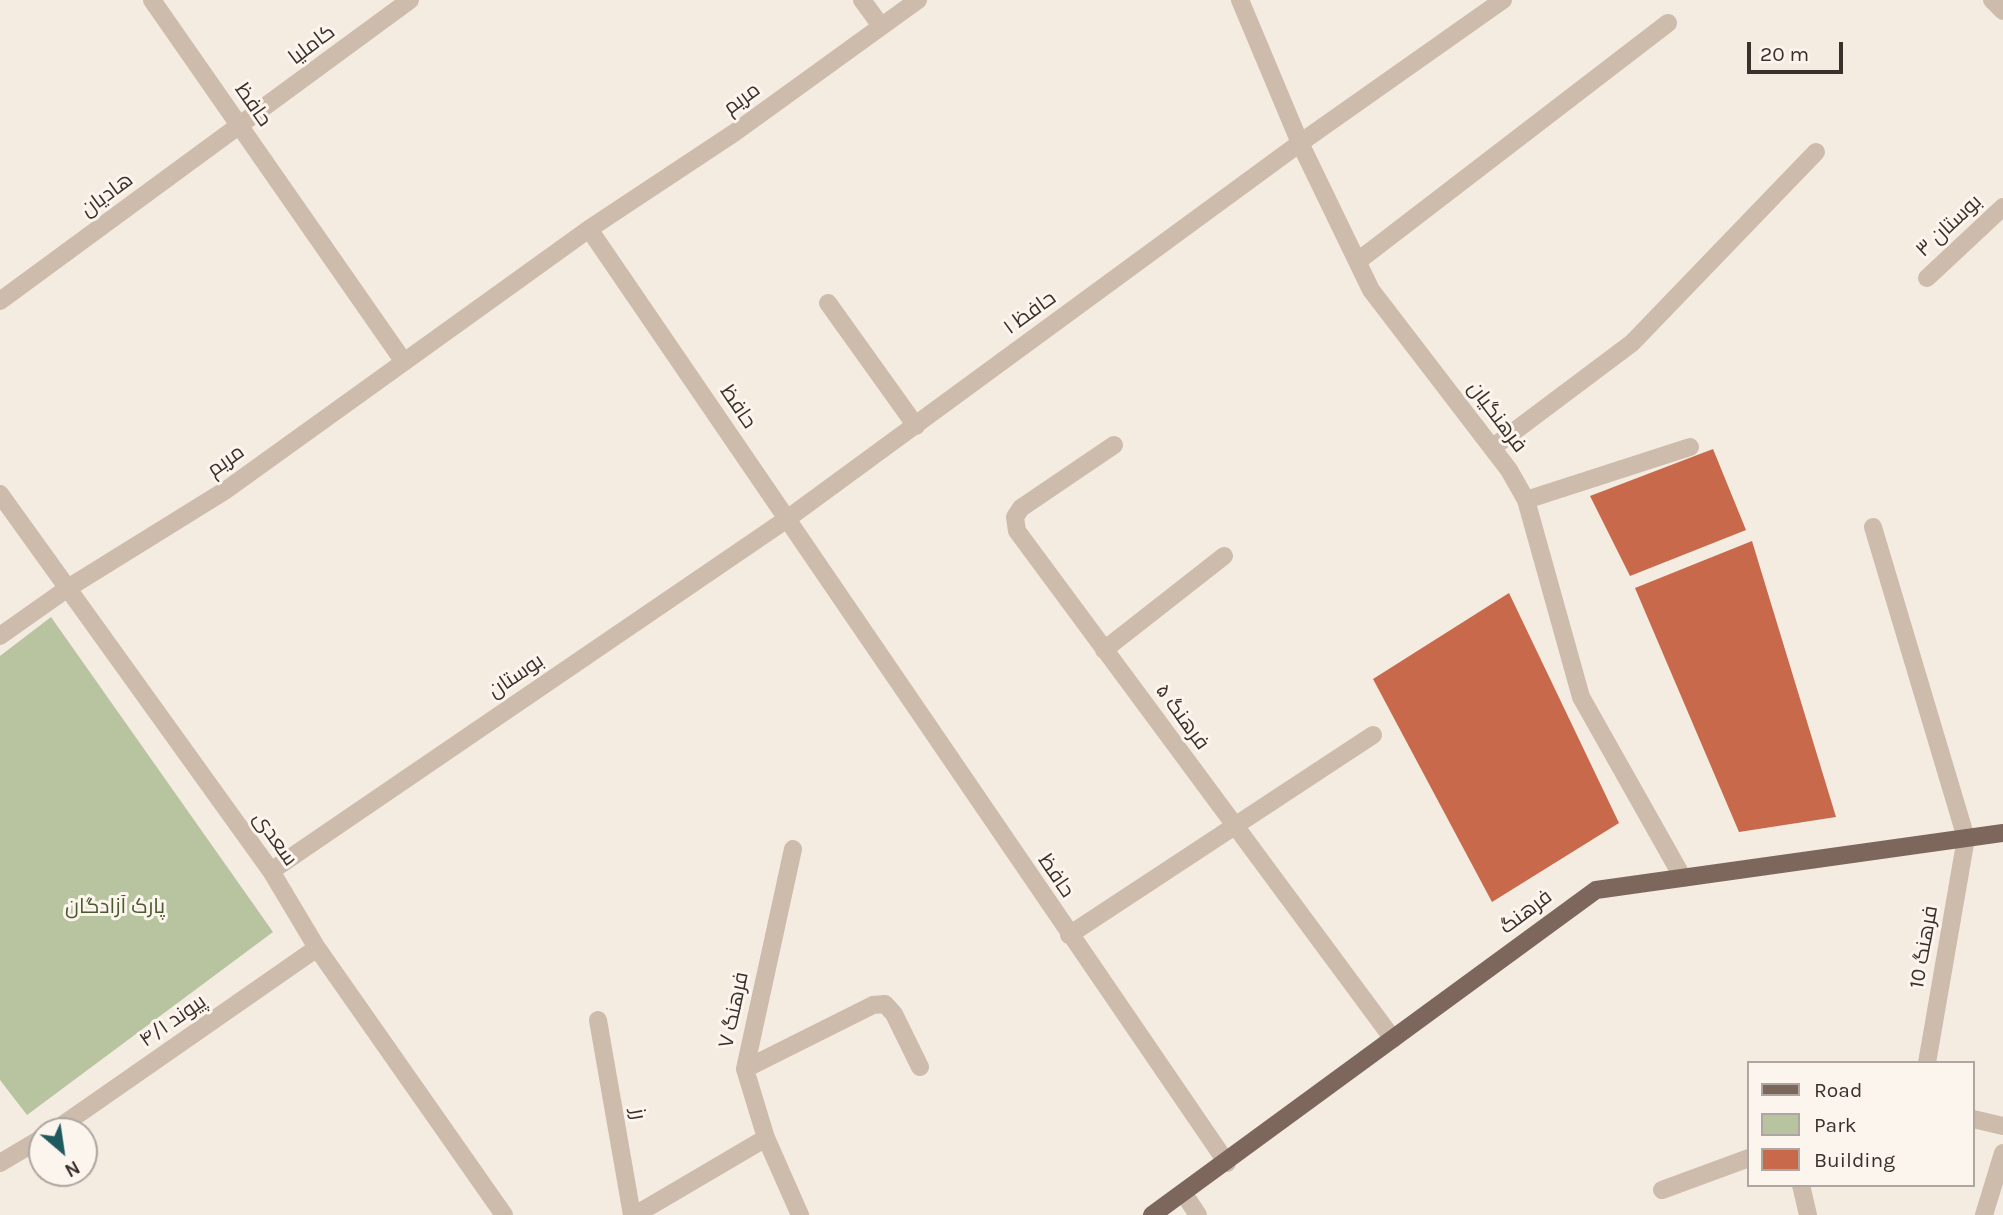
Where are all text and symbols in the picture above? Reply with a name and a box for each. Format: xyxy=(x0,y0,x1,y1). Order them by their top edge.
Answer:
street label: کاملیا xyxy=(284,19,340,71)
scale bar xyxy=(1751,28,1847,72)
text: 20 m xyxy=(1760,42,1809,66)
street label: مریم xyxy=(719,77,765,121)
street label: حافظ xyxy=(229,78,277,132)
street label: هادیان xyxy=(76,168,138,222)
street label: بوستان ۳ xyxy=(1911,189,1987,263)
street label: حافظ ۱ xyxy=(999,286,1061,340)
street label: فرهنگیان xyxy=(1462,376,1532,458)
street label: حافظ xyxy=(714,380,762,434)
street label: مریم xyxy=(203,439,249,483)
street label: بوستان xyxy=(483,648,549,704)
street label: فرهنگ ۵ xyxy=(1150,679,1214,755)
street label: سعدی xyxy=(247,807,303,871)
street label: حافظ xyxy=(1032,849,1080,903)
street label: فرهنگ xyxy=(1495,884,1557,940)
park label: پارک آزادگان xyxy=(65,894,165,920)
street label: فرهنگ 10 xyxy=(1904,904,1944,990)
street label: فرهنگ ۷ xyxy=(714,970,754,1050)
street label: پیوند ۴/۱ xyxy=(135,989,211,1053)
legend xyxy=(1748,1061,1975,1187)
text: Road xyxy=(1814,1078,1862,1102)
street label: رز xyxy=(625,1106,651,1122)
text: Park xyxy=(1814,1113,1857,1137)
north arrow xyxy=(28,1117,98,1187)
text: Building xyxy=(1814,1148,1895,1172)
text: N xyxy=(61,1156,84,1182)

